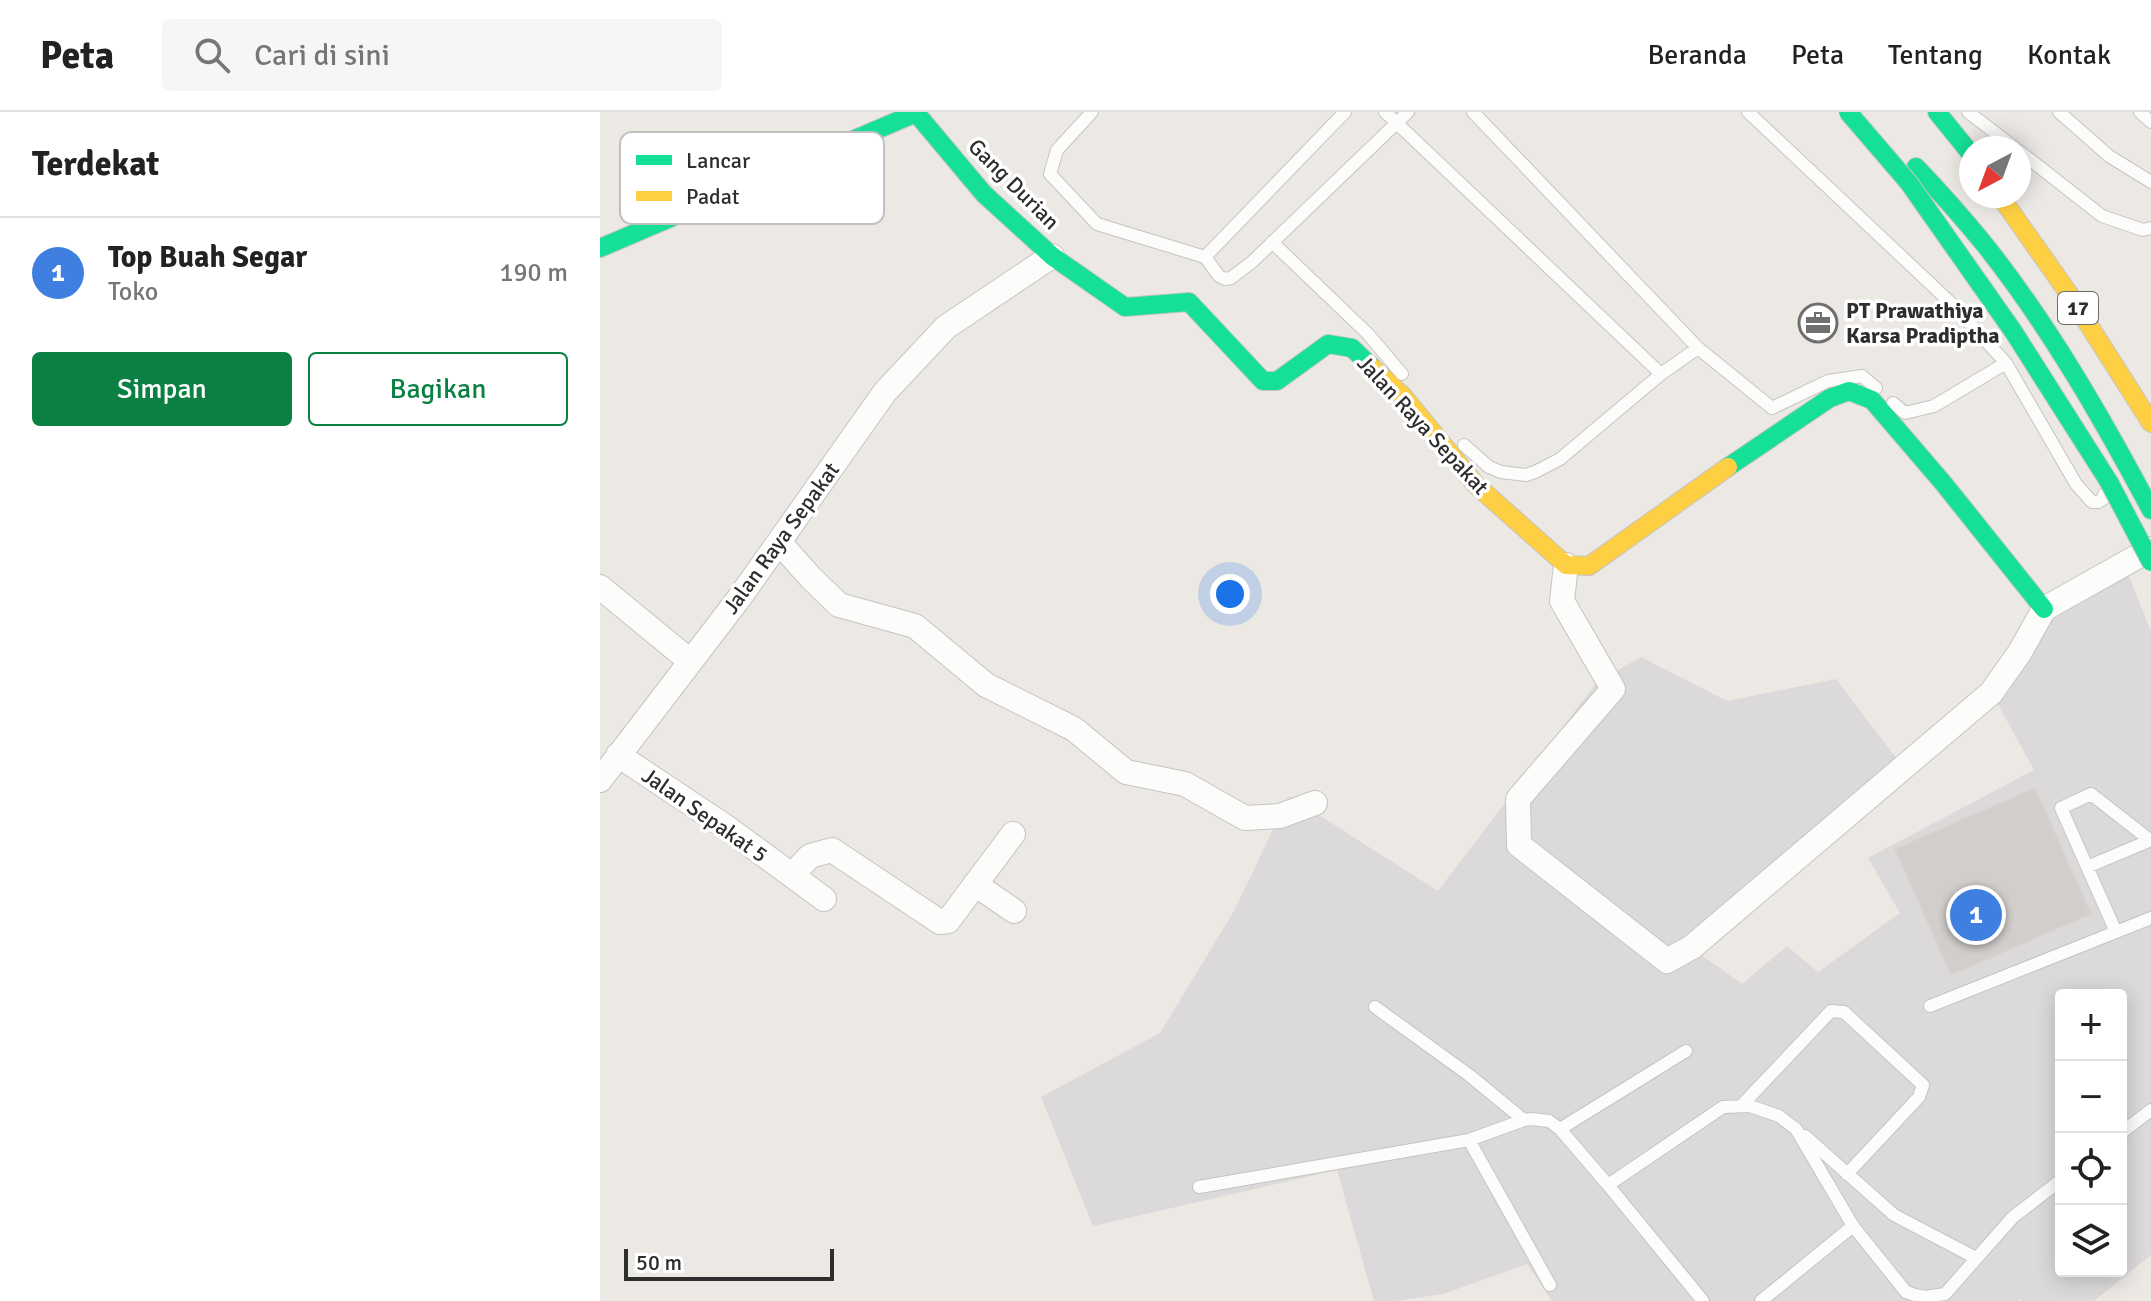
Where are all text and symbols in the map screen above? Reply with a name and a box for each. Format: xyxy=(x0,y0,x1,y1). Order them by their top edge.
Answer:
search box xyxy=(162,19,722,91)
text: Peta xyxy=(40,32,114,79)
icon: search xyxy=(190,33,234,77)
text: Cari di sini xyxy=(254,37,390,74)
text: Beranda xyxy=(1647,38,1747,72)
text: Peta xyxy=(1791,38,1844,72)
text: Tentang xyxy=(1888,38,1983,72)
text: Kontak xyxy=(2027,38,2111,72)
legend xyxy=(620,132,884,224)
street label: Gang Durian xyxy=(963,133,1065,235)
north arrow xyxy=(1959,136,2031,208)
text: Terdekat xyxy=(32,143,159,185)
text: Lancar xyxy=(686,147,750,174)
text: Padat xyxy=(686,183,740,210)
text: Top Buah Segar xyxy=(108,239,307,276)
text: 1 xyxy=(51,257,65,289)
text: 190 m xyxy=(499,257,568,289)
text: Toko xyxy=(108,276,158,308)
road number: 17 xyxy=(2058,292,2098,324)
place label: PT Prawathiya Karsa Pradiptha xyxy=(1846,297,2000,349)
office icon: PT Prawathiya Karsa Pradiptha xyxy=(1797,302,1839,344)
street label: Jalan Raya Sepakat xyxy=(1352,350,1495,500)
button: Simpan xyxy=(32,352,292,426)
button: Bagikan xyxy=(308,352,568,426)
street label: Jalan Raya Sepakat xyxy=(717,457,845,619)
your location xyxy=(1210,574,1250,614)
street label: Jalan Sepakat 5 xyxy=(637,762,773,868)
pin: 1 xyxy=(1950,885,2002,945)
map controls xyxy=(2055,989,2127,1277)
button: + xyxy=(2055,989,2127,1061)
button: − xyxy=(2055,1061,2127,1133)
button: locate xyxy=(2055,1133,2127,1205)
button: layers xyxy=(2055,1205,2127,1277)
scale bar xyxy=(624,1245,834,1281)
text: 50 m xyxy=(636,1249,682,1276)

